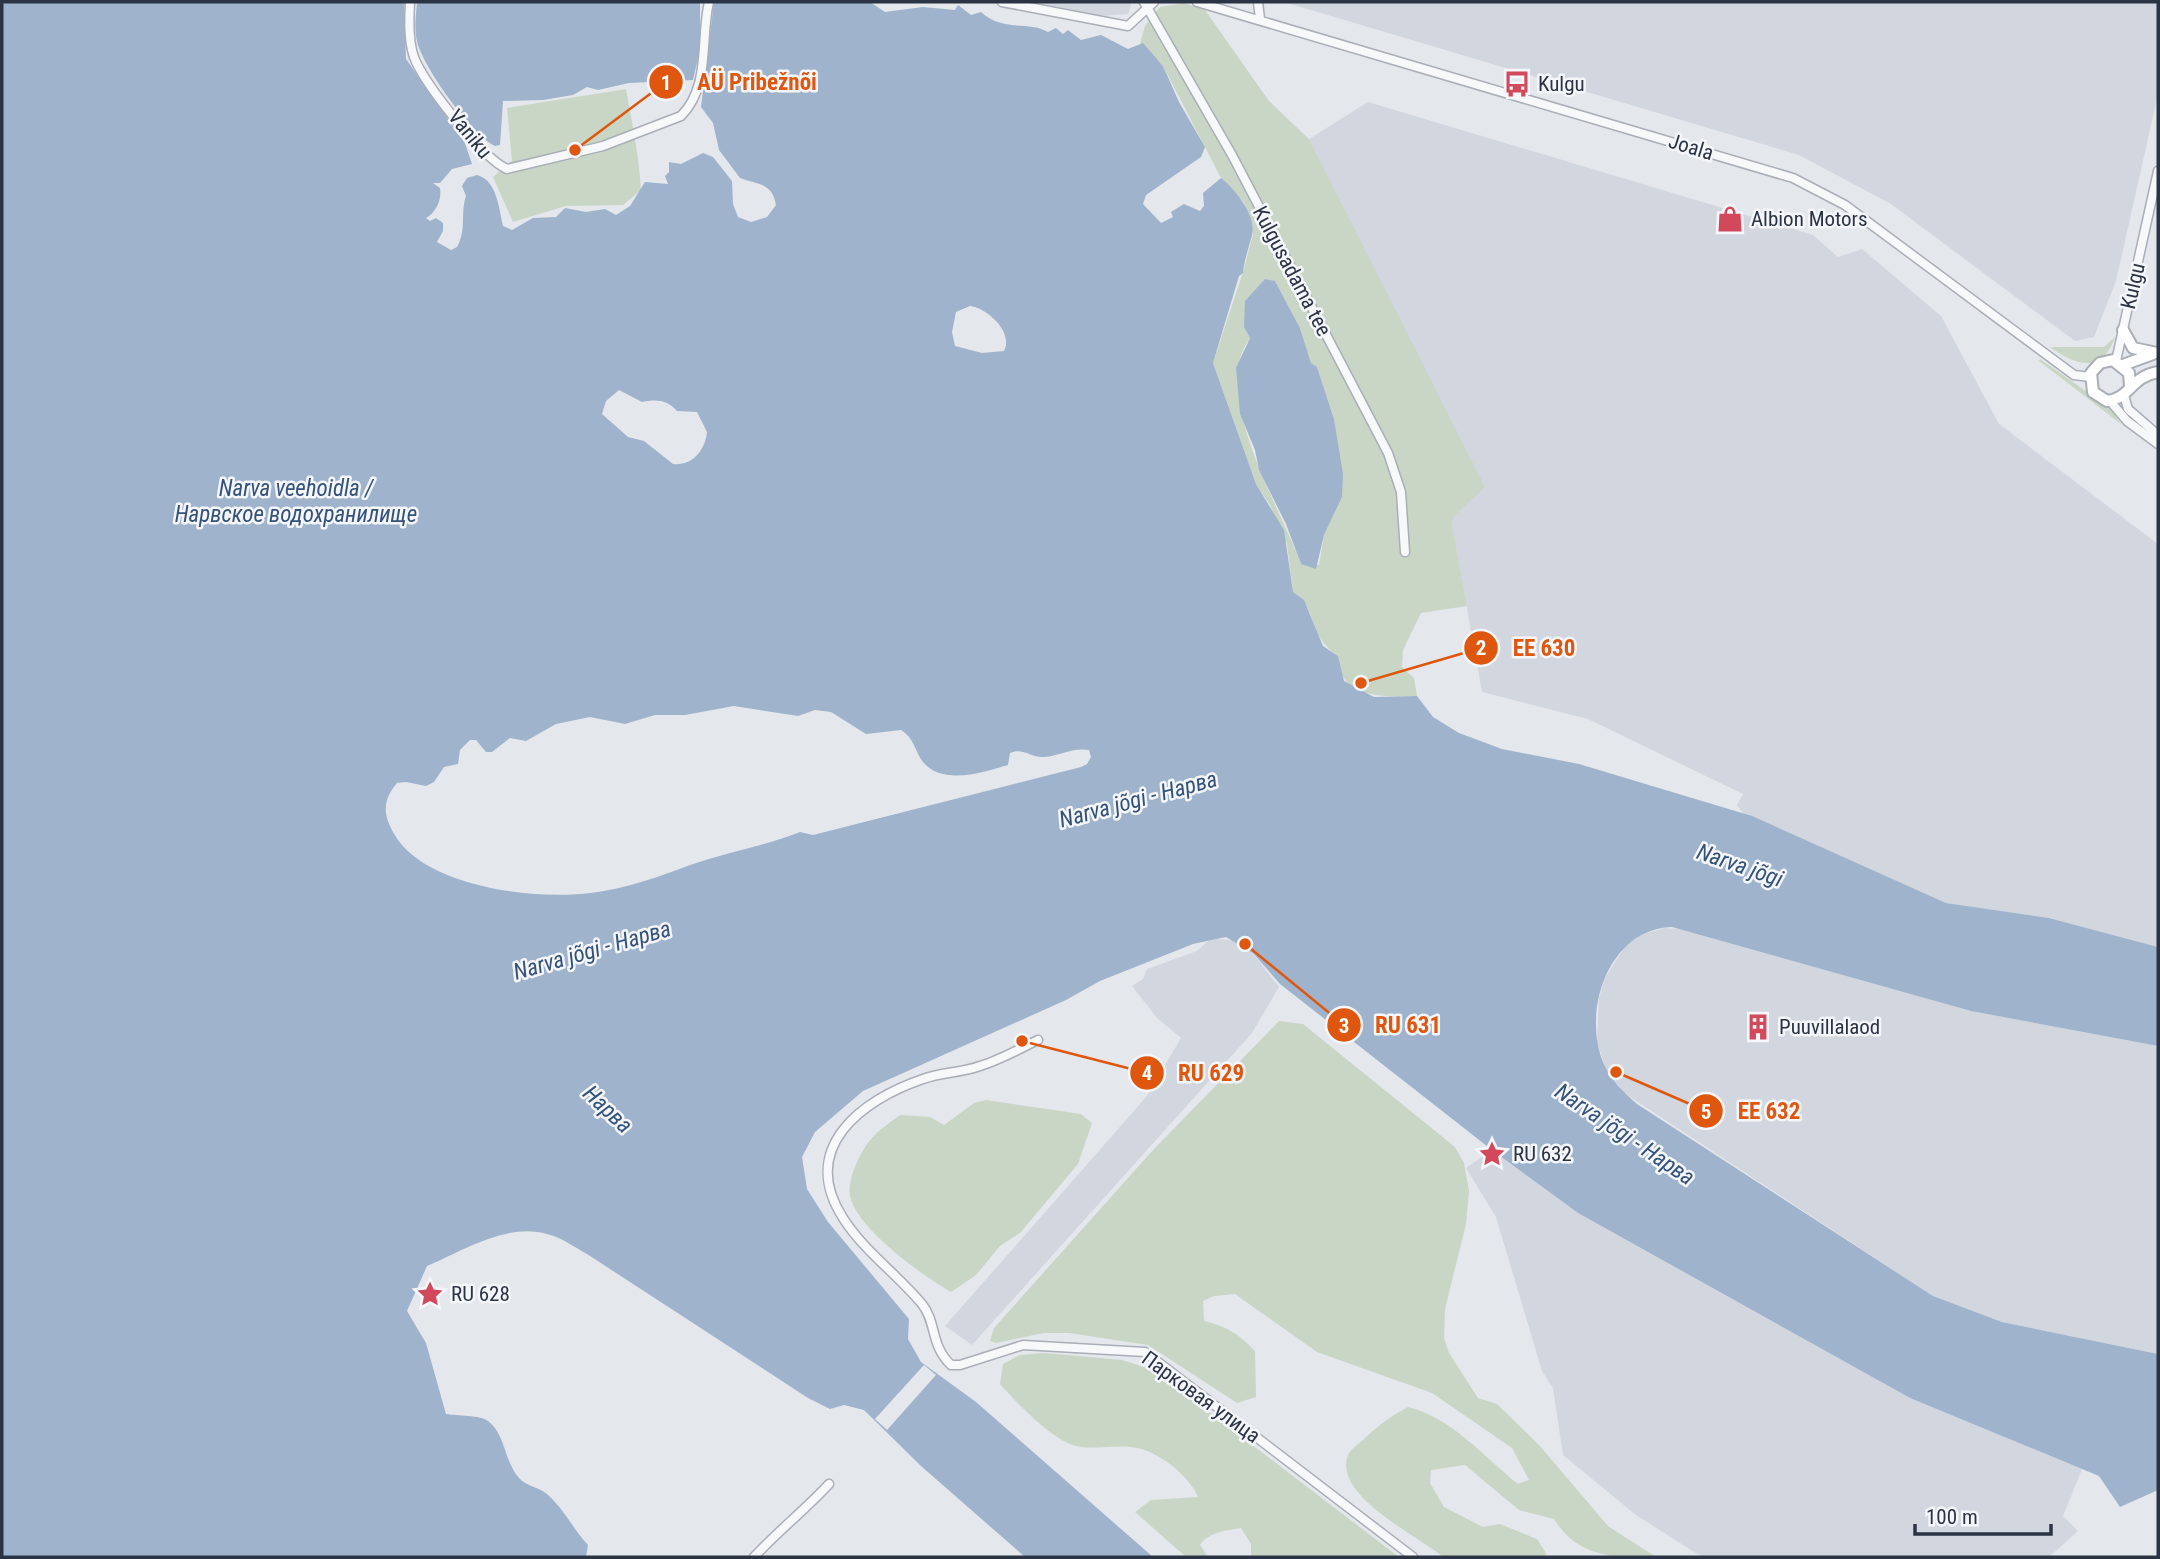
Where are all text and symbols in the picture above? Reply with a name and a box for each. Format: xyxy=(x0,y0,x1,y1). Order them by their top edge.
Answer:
callout: AÜ Pribežnõi xyxy=(648,60,831,104)
text: AÜ Pribežnõi xyxy=(697,68,817,96)
bus stop icon: Kulgu xyxy=(1502,69,1532,99)
text: 1 xyxy=(661,71,671,95)
place label: Kulgu xyxy=(1538,72,1585,96)
street label: Vaniku xyxy=(443,105,497,163)
street label: Joala xyxy=(1666,129,1716,165)
street label: Kulgusadama tee xyxy=(1248,202,1336,340)
shop icon: Albion Motors xyxy=(1715,204,1745,234)
place label: Albion Motors xyxy=(1751,207,1868,231)
street label: Kulgu xyxy=(2116,261,2150,311)
water label: Narva veehoidla / Нарвское водохранилище xyxy=(175,475,417,528)
callout: EE 630 xyxy=(1464,626,1590,670)
text: EE 630 xyxy=(1513,635,1575,662)
text: 2 xyxy=(1476,636,1486,660)
water label: Narva jõgi - Нарва xyxy=(1056,765,1220,834)
water label: Narva jõgi xyxy=(1693,838,1787,893)
water label: Narva jõgi - Нарва xyxy=(510,915,674,986)
callout: RU 631 xyxy=(1326,1003,1455,1047)
text: RU 631 xyxy=(1375,1012,1441,1039)
building icon: Puuvillalaod xyxy=(1743,1012,1773,1042)
text: 3 xyxy=(1339,1014,1349,1038)
place label: Puuvillalaod xyxy=(1779,1015,1880,1039)
callout: RU 629 xyxy=(1129,1051,1258,1095)
text: RU 629 xyxy=(1178,1060,1244,1087)
text: 4 xyxy=(1142,1061,1152,1085)
water label: Narva jõgi - Нарва xyxy=(1550,1078,1700,1191)
water label: Нарва xyxy=(577,1080,638,1139)
callout: EE 632 xyxy=(1688,1089,1814,1133)
text: EE 632 xyxy=(1738,1098,1800,1125)
text: 5 xyxy=(1701,1100,1711,1124)
place icon: RU 632 xyxy=(1477,1139,1507,1169)
place label: RU 632 xyxy=(1513,1142,1572,1166)
place icon: RU 628 xyxy=(415,1279,445,1309)
place label: RU 628 xyxy=(451,1282,510,1306)
street label: Парковая улица xyxy=(1137,1346,1265,1448)
scale bar xyxy=(1915,1492,2052,1536)
text: 100 m xyxy=(1926,1505,1978,1529)

